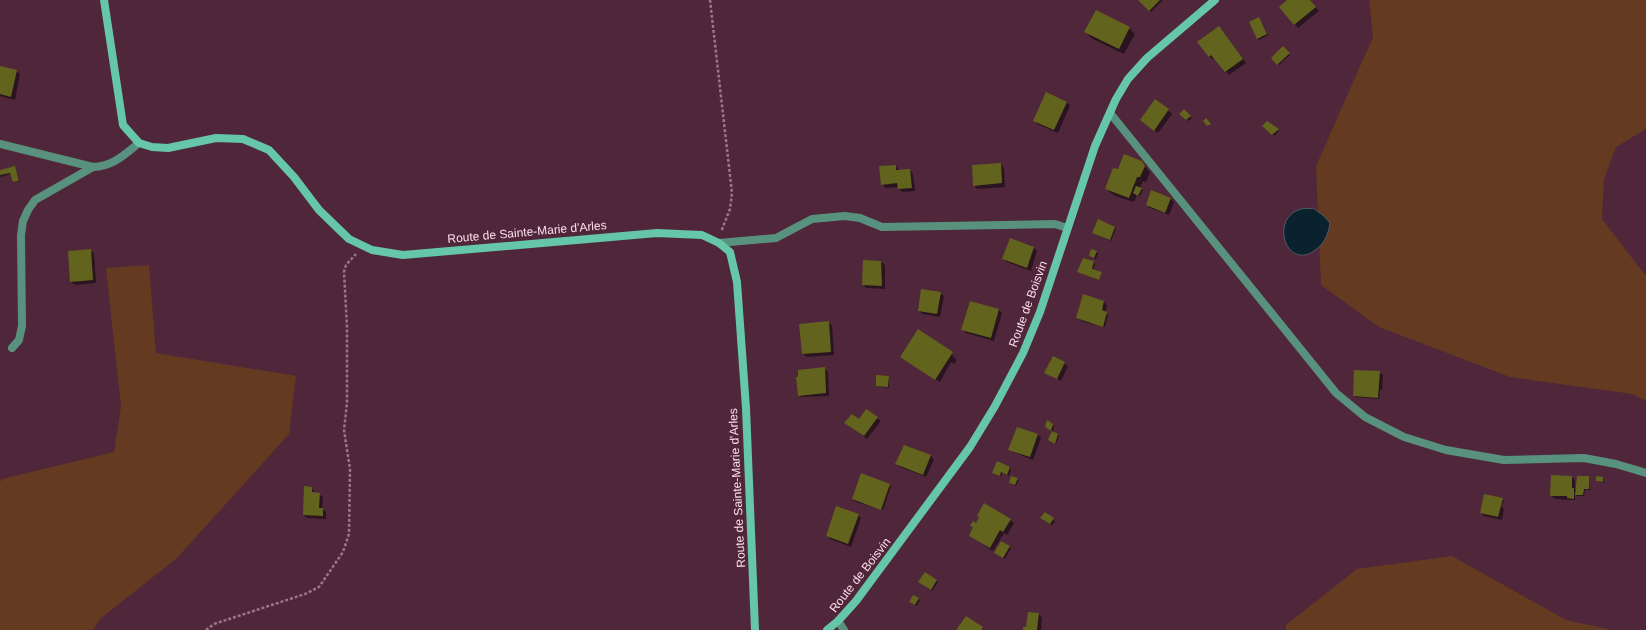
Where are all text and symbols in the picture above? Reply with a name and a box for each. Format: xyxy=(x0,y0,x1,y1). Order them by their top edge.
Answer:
street label: Route de Sainte-Marie d'Arles xyxy=(447,218,607,246)
street label: Route de Boisvin xyxy=(1006,259,1050,349)
street label: Route de Sainte-Marie d'Arles xyxy=(726,408,748,568)
street label: Route de Boisvin xyxy=(827,535,893,615)

